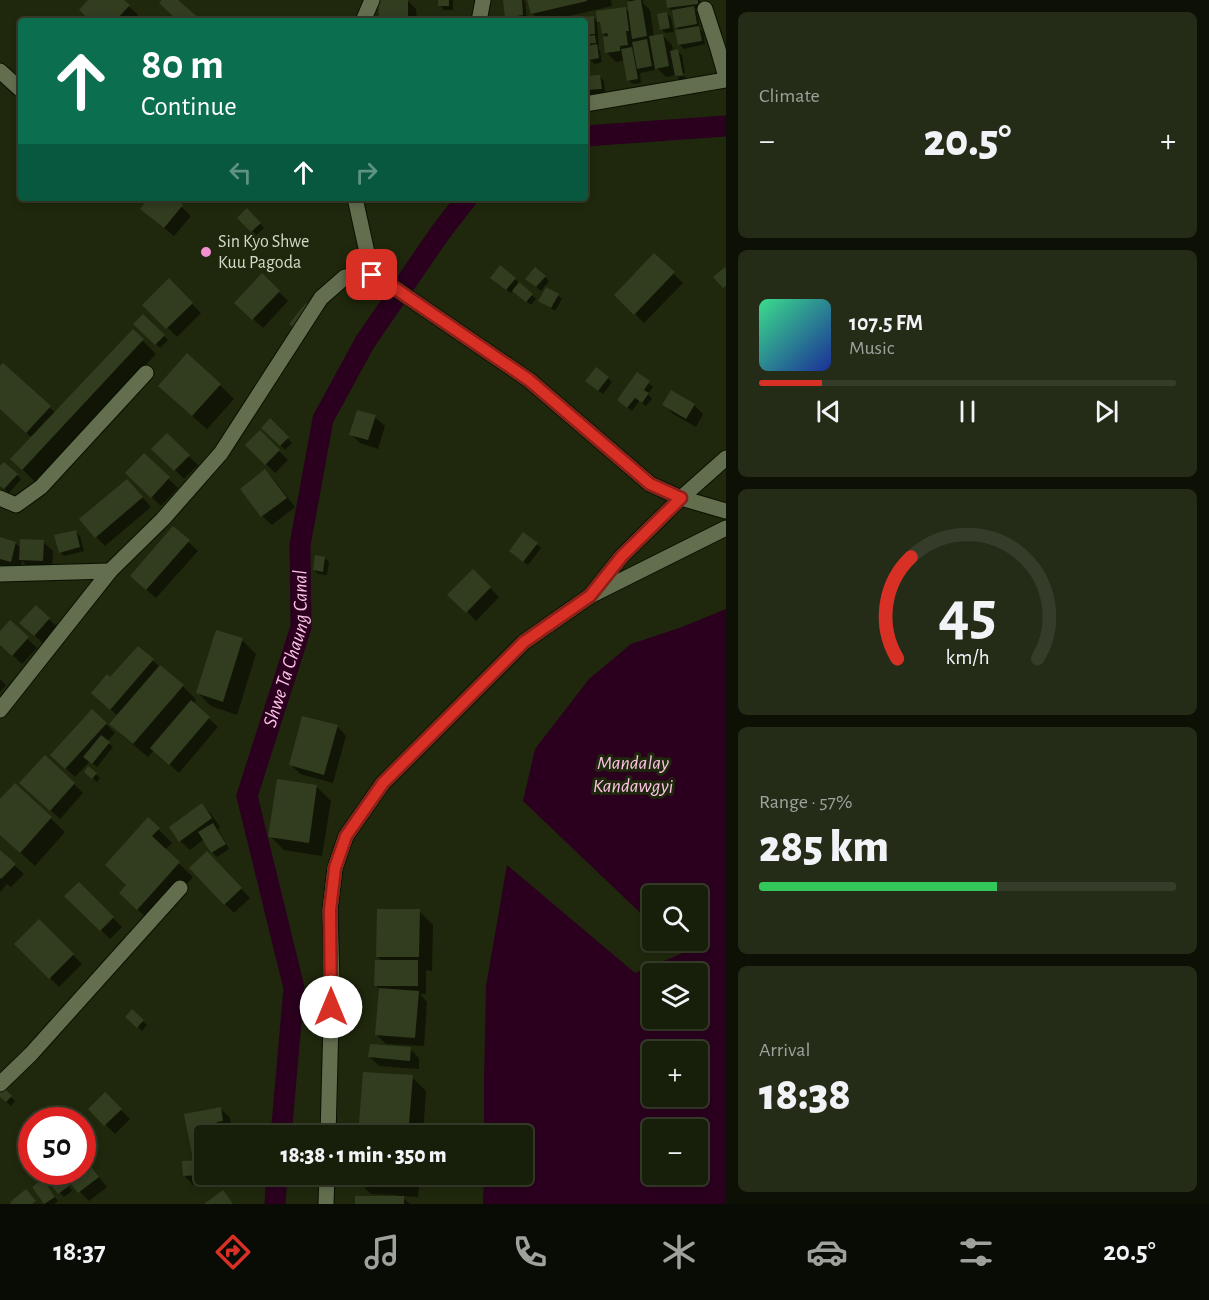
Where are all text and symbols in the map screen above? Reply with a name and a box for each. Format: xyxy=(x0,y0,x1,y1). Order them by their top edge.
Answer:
icon: ahead xyxy=(42,42,120,120)
text: 80 m xyxy=(141,44,224,86)
text: Climate xyxy=(759,86,820,106)
text: Continue xyxy=(141,93,237,120)
text: 20.5° xyxy=(924,119,1011,164)
text: − xyxy=(759,125,775,158)
text: + xyxy=(1160,125,1176,158)
icon: left xyxy=(224,156,257,189)
icon: ahead xyxy=(287,156,320,189)
icon: right xyxy=(350,156,383,189)
place label: Sin Kyo Shwe Kuu Pagoda xyxy=(218,233,309,272)
marker: Sin Kyo Shwe Kuu Pagoda xyxy=(199,245,213,259)
pin xyxy=(346,249,397,300)
icon: arrive xyxy=(355,258,388,291)
text: 107.5 FM xyxy=(849,312,923,334)
text: Music xyxy=(849,338,895,358)
icon: previous xyxy=(812,395,845,428)
icon: pause xyxy=(951,395,984,428)
icon: next xyxy=(1090,395,1123,428)
water label: Shwe Ta Chaung Canal xyxy=(260,570,312,730)
text: 45 xyxy=(938,583,997,645)
text: km/h xyxy=(945,647,990,668)
water label: Mandalay Kandawgyi xyxy=(593,753,673,796)
text: Range · 57% xyxy=(759,792,852,812)
text: 285 km xyxy=(759,825,889,870)
map controls xyxy=(642,885,708,1185)
button: search xyxy=(642,885,708,951)
button: layers xyxy=(642,963,708,1029)
position arrow xyxy=(299,975,363,1039)
text: Arrival xyxy=(759,1040,810,1060)
button: + xyxy=(642,1041,708,1107)
text: 18:38 xyxy=(759,1073,851,1118)
speed limit sign: 50 xyxy=(18,1107,96,1185)
button: − xyxy=(642,1119,708,1185)
text: 18:38 · 1 min · 350 m xyxy=(280,1144,447,1166)
icon: directions xyxy=(212,1231,254,1273)
icon: music xyxy=(361,1231,403,1273)
icon: phone xyxy=(509,1231,551,1273)
icon: climate xyxy=(658,1231,700,1273)
icon: car xyxy=(806,1231,848,1273)
icon: filters xyxy=(955,1231,997,1273)
text: 18:37 xyxy=(53,1238,106,1265)
text: 20.5° xyxy=(1103,1238,1156,1265)

